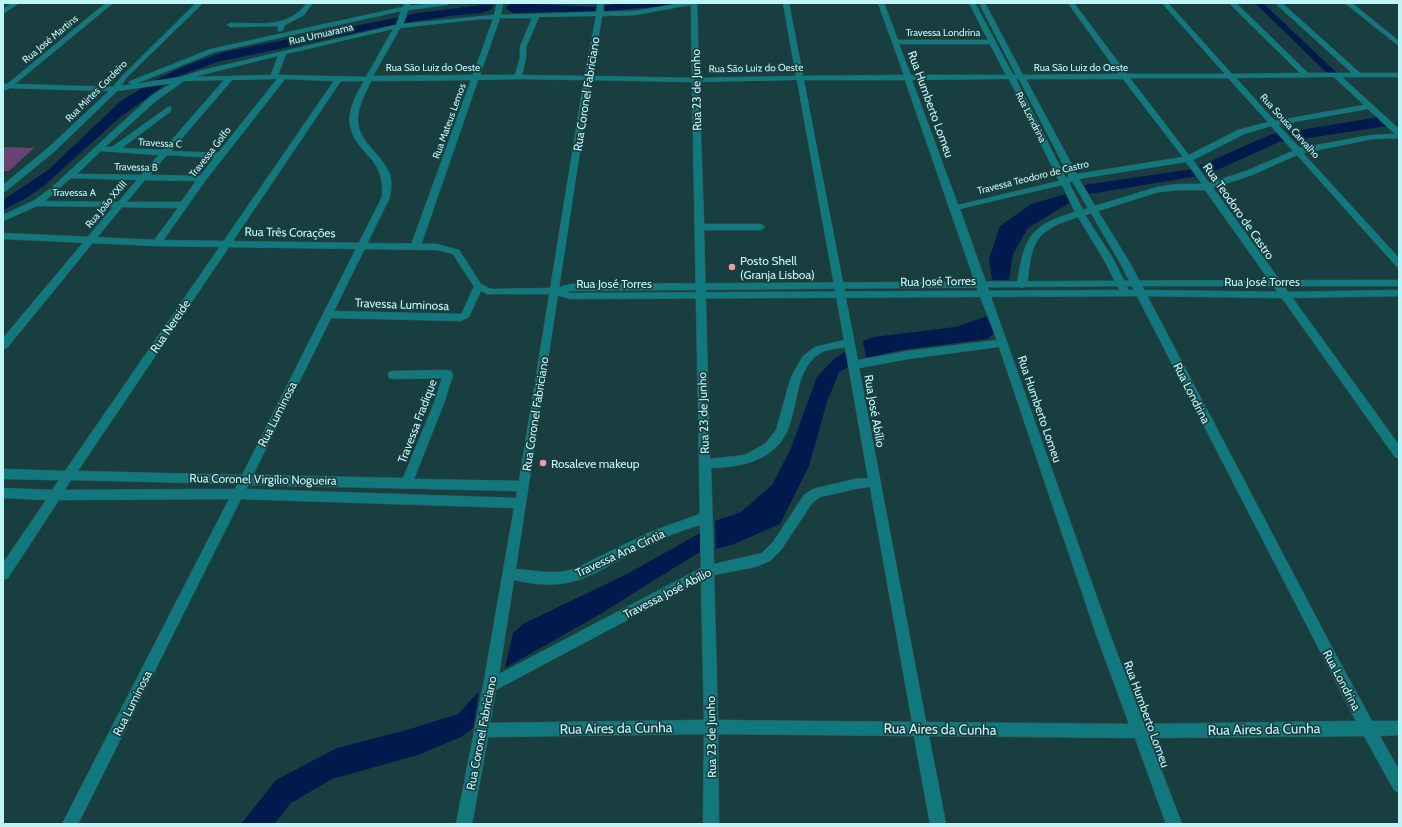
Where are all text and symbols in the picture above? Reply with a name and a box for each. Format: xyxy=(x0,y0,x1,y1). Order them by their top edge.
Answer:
street label: Rua José Martins xyxy=(19,12,81,66)
street label: Rua Umuarama xyxy=(288,20,355,48)
street label: Travessa Londrina xyxy=(906,26,981,39)
street label: Rua Coronel Fabriciano xyxy=(570,35,603,152)
street label: Rua 23 de Junho xyxy=(688,49,704,131)
street label: Rua Humberto Lomeu xyxy=(905,49,957,159)
street label: Rua Mirtes Cordeiro xyxy=(62,57,130,125)
street label: Rua São Luiz do Oeste xyxy=(386,61,480,74)
street label: Rua São Luiz do Oeste xyxy=(709,61,803,75)
street label: Rua São Luiz do Oeste xyxy=(1034,61,1128,74)
street label: Rua Mateus Lemos xyxy=(429,81,469,161)
street label: Rua Londrina xyxy=(1013,89,1049,145)
street label: Rua Sousa Carvalho xyxy=(1257,91,1323,162)
street label: Travessa Golfo xyxy=(186,124,234,180)
street label: Travessa C xyxy=(138,135,182,151)
street label: Travessa Teodoro de Castro xyxy=(976,157,1091,197)
street label: Travessa B xyxy=(114,160,158,174)
street label: Rua Teodoro de Castro xyxy=(1200,160,1278,262)
street label: Rua João XXIII xyxy=(82,178,130,230)
street label: Travessa A xyxy=(52,186,97,199)
street label: Rua Três Corações xyxy=(244,224,336,240)
place label: Posto Shell (Granja Lisboa) xyxy=(740,253,815,282)
marker: Posto Shell (Granja Lisboa) xyxy=(727,262,737,272)
street label: Rua José Torres xyxy=(900,273,976,289)
street label: Rua José Torres xyxy=(1224,274,1300,289)
street label: Rua José Torres xyxy=(576,276,652,291)
street label: Travessa Luminosa xyxy=(355,295,450,313)
street label: Rua Nereide xyxy=(147,296,193,356)
street label: Rua Humberto Lomeu xyxy=(1015,353,1065,465)
street label: Rua Coronel Fabriciano xyxy=(519,355,552,472)
street label: Rua Londrina xyxy=(1170,360,1214,426)
street label: Rua 23 de Junho xyxy=(694,371,712,454)
street label: Rua José Abílio xyxy=(861,373,889,449)
street label: Travessa Fradique xyxy=(394,377,440,465)
street label: Rua Luminosa xyxy=(254,379,300,449)
place label: Rosaleve makeup xyxy=(551,456,640,471)
marker: Rosaleve makeup xyxy=(538,458,548,468)
street label: Rua Coronel Virgílio Nogueira xyxy=(189,470,337,488)
street label: Travessa Ana Cíntia xyxy=(573,526,667,580)
street label: Travessa José Abílio xyxy=(620,564,714,622)
street label: Rua Londrina xyxy=(1320,647,1364,713)
street label: Rua Humberto Lomeu xyxy=(1121,659,1173,769)
street label: Rua Luminosa xyxy=(109,668,155,738)
street label: Rua Coronel Fabriciano xyxy=(463,674,499,791)
street label: Rua 23 de Junho xyxy=(703,696,719,778)
street label: Rua Aires da Cunha xyxy=(559,718,673,738)
street label: Rua Aires da Cunha xyxy=(883,719,997,739)
street label: Rua Aires da Cunha xyxy=(1207,719,1321,739)

